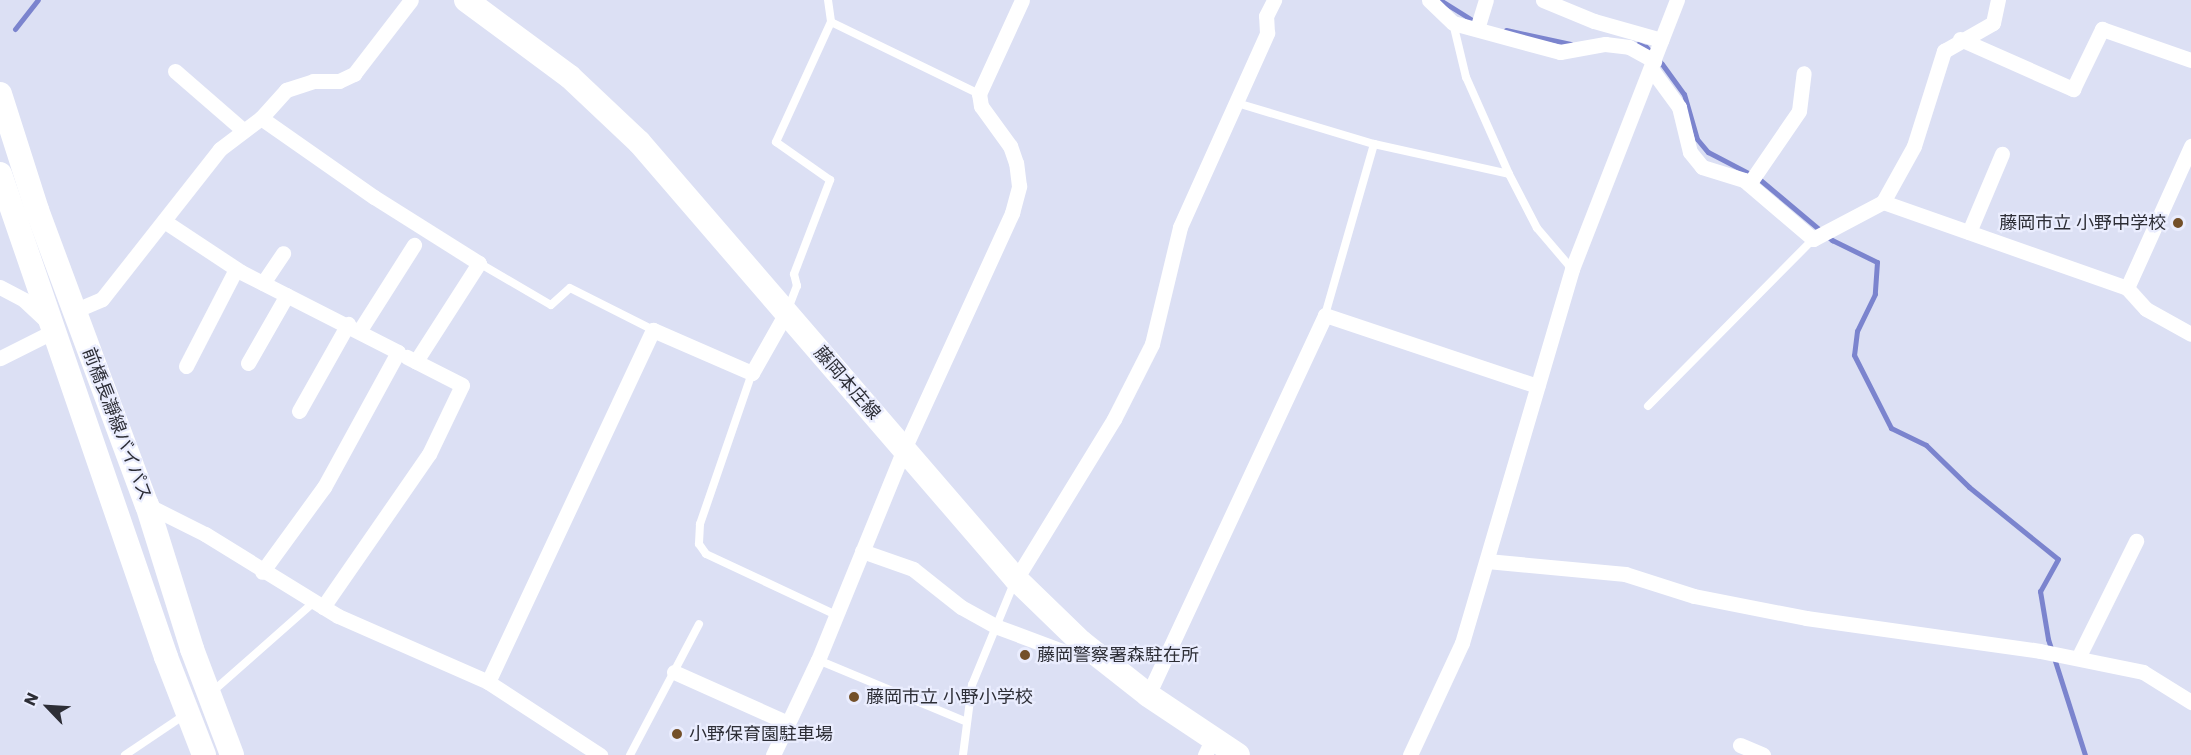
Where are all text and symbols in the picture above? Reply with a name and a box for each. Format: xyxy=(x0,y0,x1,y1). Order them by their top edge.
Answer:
place label: 藤岡市立 小野中学校 xyxy=(1999,212,2166,234)
marker: 藤岡市立 小野中学校 xyxy=(2171,216,2185,230)
street label: 藤岡本庄線 xyxy=(809,342,885,424)
street label: 前橋長瀞線バイパス xyxy=(78,345,156,503)
place label: 藤岡警察署森駐在所 xyxy=(1037,644,1199,666)
marker: 藤岡警察署森駐在所 xyxy=(1018,648,1032,662)
north arrow xyxy=(18,677,78,737)
place label: 藤岡市立 小野小学校 xyxy=(866,686,1033,708)
text: N xyxy=(18,689,44,710)
marker: 藤岡市立 小野小学校 xyxy=(847,690,861,704)
place label: 小野保育園駐車場 xyxy=(689,723,833,745)
marker: 小野保育園駐車場 xyxy=(670,727,684,741)

